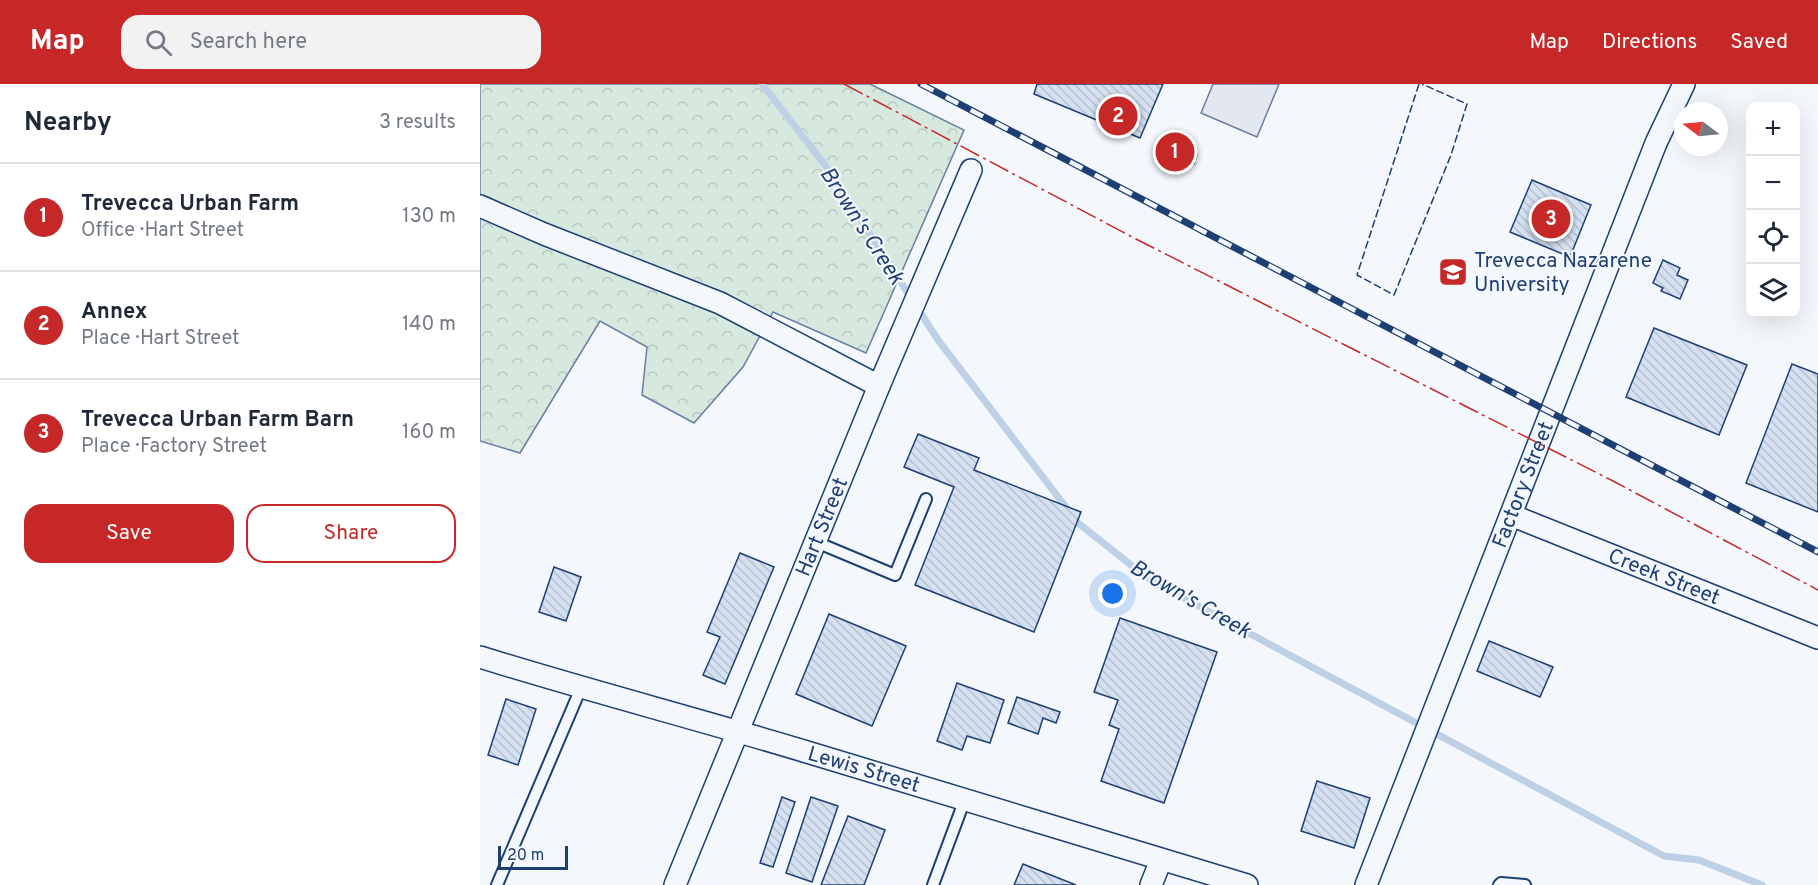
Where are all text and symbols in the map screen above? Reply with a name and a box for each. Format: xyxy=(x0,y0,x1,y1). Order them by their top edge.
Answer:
search box xyxy=(121,15,541,69)
text: Map xyxy=(30,24,85,60)
icon: search xyxy=(142,26,175,59)
text: Search here xyxy=(190,29,307,56)
text: Map xyxy=(1529,29,1569,56)
text: Directions xyxy=(1602,29,1697,56)
text: Saved xyxy=(1730,29,1788,56)
pin: 2 xyxy=(1098,93,1138,138)
north arrow xyxy=(1674,102,1728,156)
map controls xyxy=(1746,102,1800,318)
button: + xyxy=(1746,102,1800,156)
text: Nearby xyxy=(24,107,112,140)
text: 3 results xyxy=(379,110,456,136)
pin: 1 xyxy=(1156,130,1194,174)
button: − xyxy=(1746,156,1800,210)
water label: Brown's Creek xyxy=(813,162,910,291)
text: Trevecca Urban Farm xyxy=(81,191,299,218)
pin: 3 xyxy=(1532,196,1570,242)
text: 1 xyxy=(40,204,48,230)
text: 130 m xyxy=(402,204,456,230)
button: locate xyxy=(1746,210,1800,264)
text: Office · Hart Street xyxy=(81,218,244,244)
place label: Trevecca Nazarene University xyxy=(1474,248,1652,299)
school or university icon: Trevecca Nazarene University xyxy=(1437,256,1469,288)
button: layers xyxy=(1746,264,1800,318)
text: Annex xyxy=(81,299,147,326)
text: 2 xyxy=(37,312,50,338)
text: 140 m xyxy=(402,312,456,338)
text: Place · Hart Street xyxy=(81,326,240,352)
text: Trevecca Urban Farm Barn xyxy=(81,407,354,434)
street label: Factory Street xyxy=(1487,418,1561,552)
text: 3 xyxy=(38,420,50,446)
text: 160 m xyxy=(402,420,456,446)
text: Place · Factory Street xyxy=(81,434,267,460)
street label: Hart Street xyxy=(791,474,855,581)
button: Save xyxy=(24,504,234,563)
button: Share xyxy=(246,504,456,563)
street label: Creek Street xyxy=(1604,543,1723,612)
water label: Brown's Creek xyxy=(1124,555,1256,646)
your location xyxy=(1098,579,1127,608)
street label: Lewis Street xyxy=(804,741,923,800)
scale bar xyxy=(498,843,568,870)
text: 20 m xyxy=(507,846,544,866)

